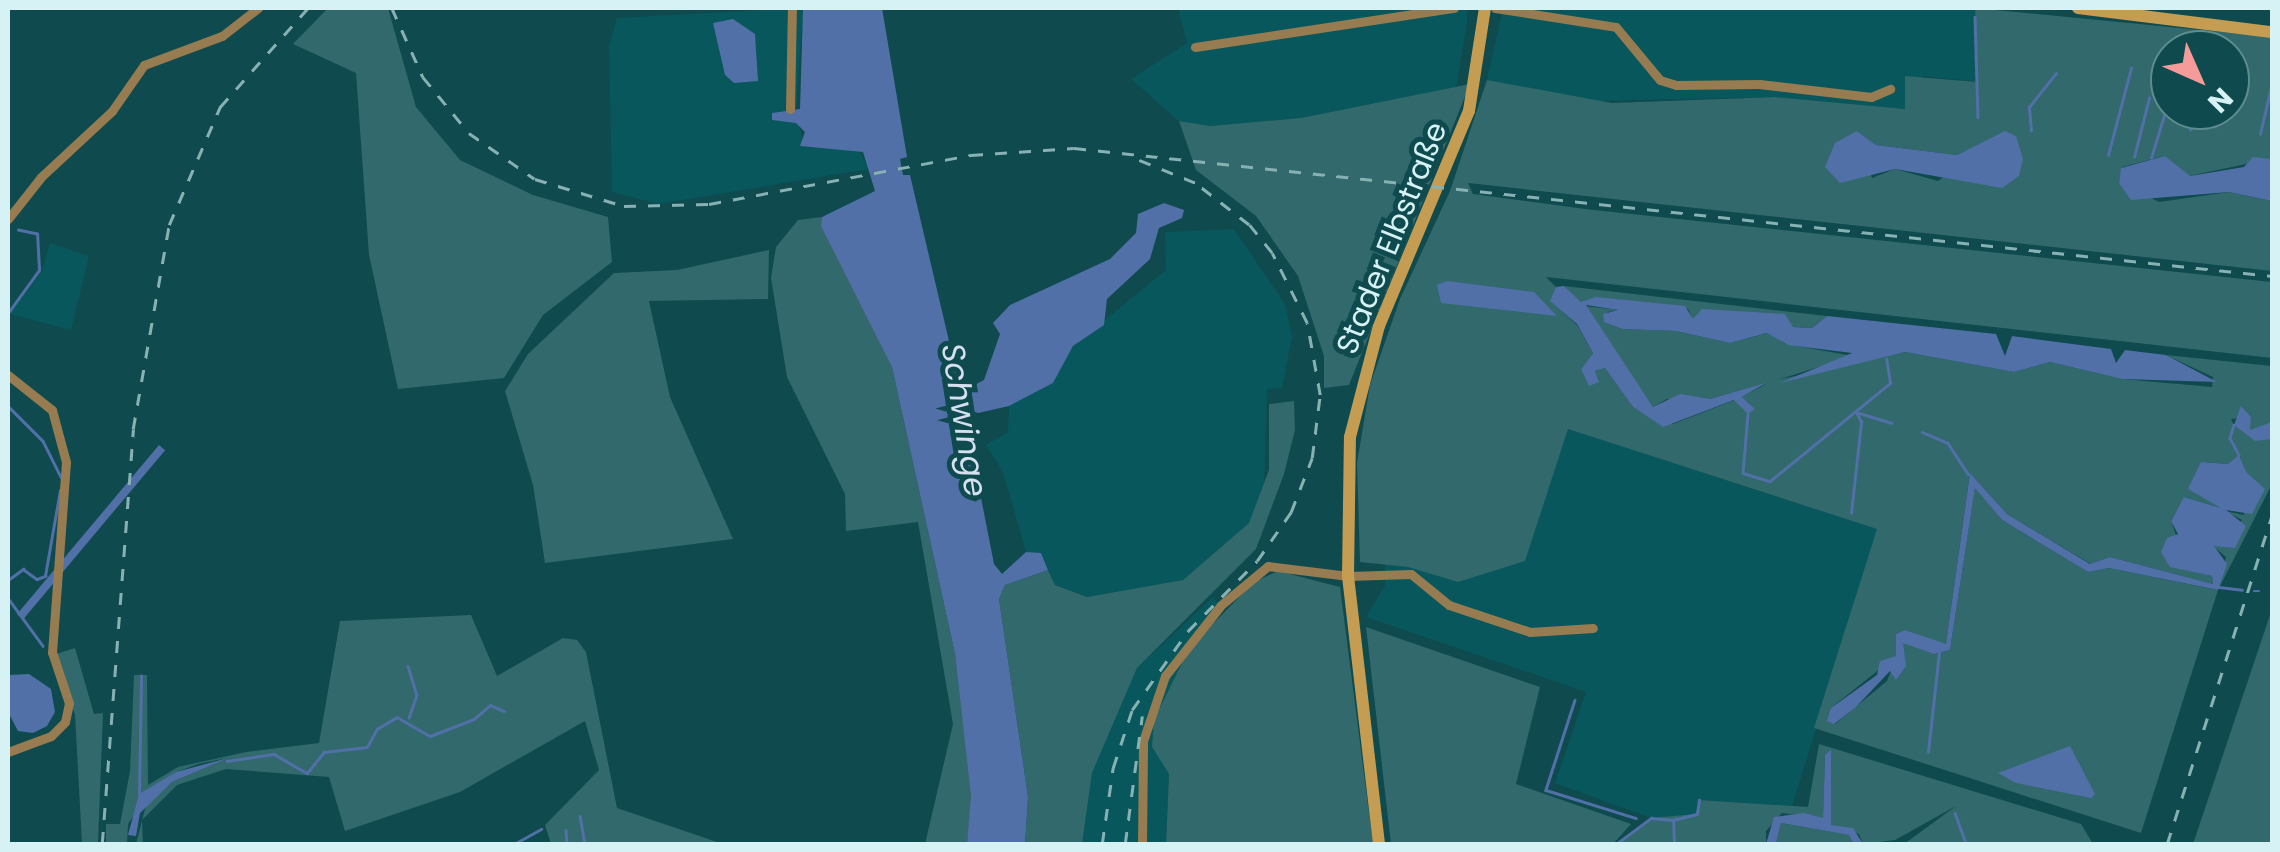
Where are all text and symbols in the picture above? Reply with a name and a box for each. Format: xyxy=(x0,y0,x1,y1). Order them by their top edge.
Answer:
north arrow xyxy=(2150,30,2250,130)
text: N xyxy=(2199,79,2241,121)
street label: Stader Elbstraße xyxy=(1329,117,1455,359)
water label: Schwinge xyxy=(933,341,995,499)

